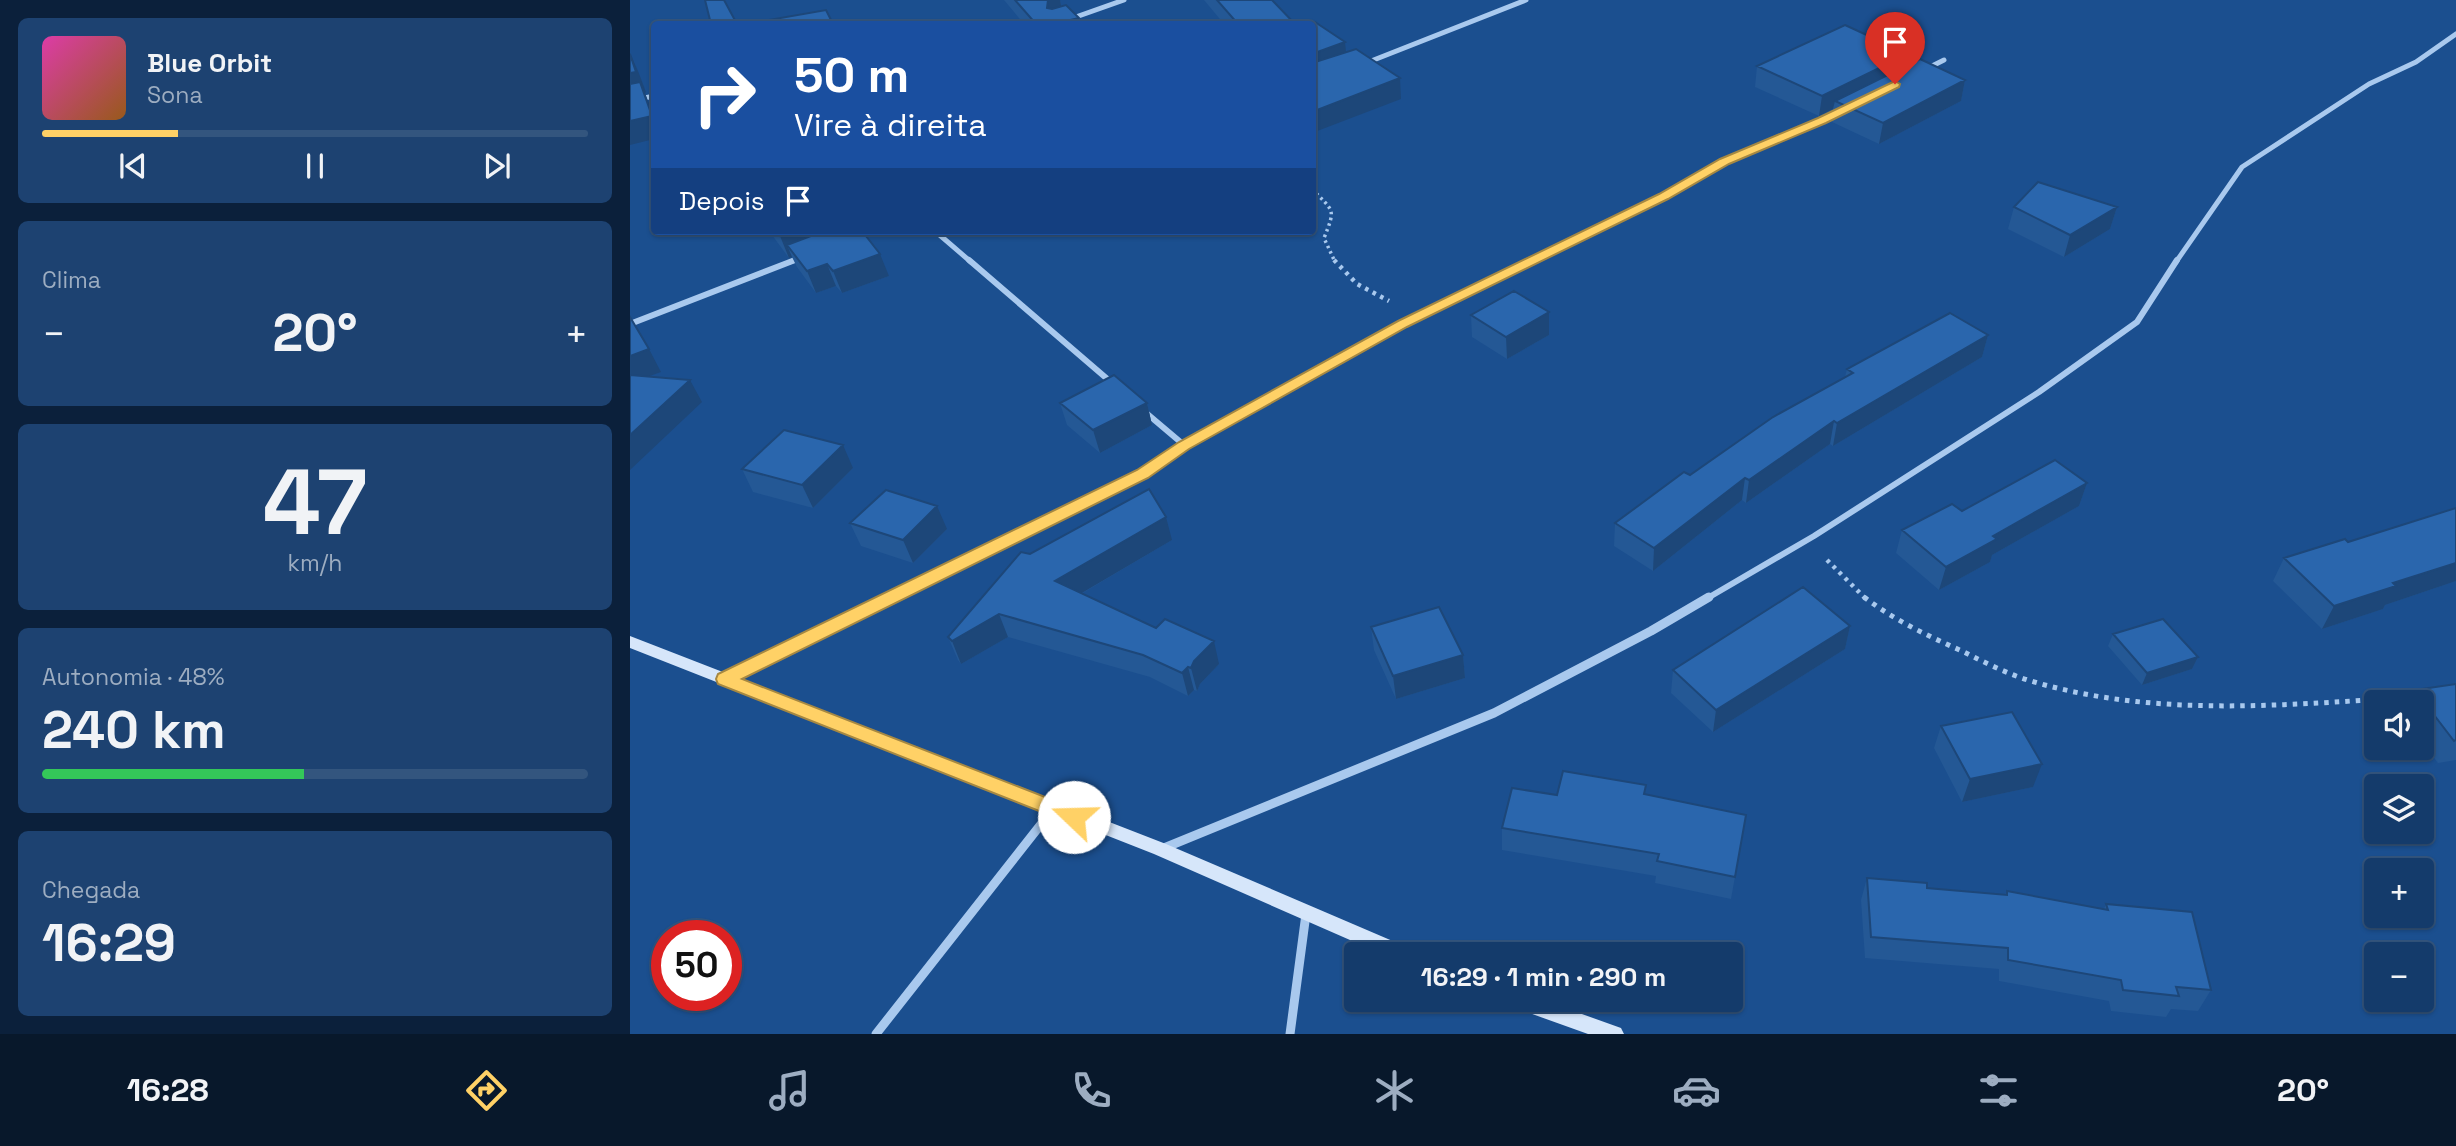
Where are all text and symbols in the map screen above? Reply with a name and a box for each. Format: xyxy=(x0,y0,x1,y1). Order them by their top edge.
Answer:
pin xyxy=(1865,12.0,1925,84)
icon: arrive xyxy=(1876,23,1914,61)
text: 50 m xyxy=(794,44,909,106)
text: Blue Orbit xyxy=(147,46,272,80)
icon: right xyxy=(679,49,770,140)
text: Sona xyxy=(147,80,203,110)
text: Vire à direita xyxy=(794,105,987,145)
icon: previous xyxy=(114,147,152,185)
icon: pause xyxy=(296,147,334,185)
icon: next xyxy=(478,147,516,185)
icon: arrive xyxy=(779,182,817,220)
text: Depois xyxy=(679,184,765,218)
text: Clima xyxy=(42,265,101,295)
text: 20° xyxy=(272,300,358,366)
text: − xyxy=(42,310,66,358)
text: + xyxy=(564,310,588,358)
text: 47 xyxy=(263,444,367,561)
text: km/h xyxy=(288,548,342,578)
text: Autonomia · 48% xyxy=(42,662,224,692)
map controls xyxy=(2364,690,2434,1012)
button: sound xyxy=(2364,690,2434,760)
text: 240 km xyxy=(42,697,226,763)
button: layers xyxy=(2364,774,2434,844)
position arrow xyxy=(1037,780,1111,854)
button: + xyxy=(2364,858,2434,928)
text: Chegada xyxy=(42,875,140,905)
text: 16:29 xyxy=(42,910,176,976)
speed limit sign: 50 xyxy=(651,920,742,1011)
button: − xyxy=(2364,942,2434,1012)
text: 16:29 · 1 min · 290 m xyxy=(1421,960,1666,994)
icon: directions xyxy=(462,1066,511,1115)
icon: music xyxy=(765,1066,814,1115)
icon: phone xyxy=(1067,1066,1116,1115)
icon: climate xyxy=(1370,1066,1419,1115)
icon: car xyxy=(1672,1066,1721,1115)
icon: filters xyxy=(1974,1066,2023,1115)
text: 16:28 xyxy=(127,1070,209,1110)
text: 20° xyxy=(2277,1070,2329,1110)

